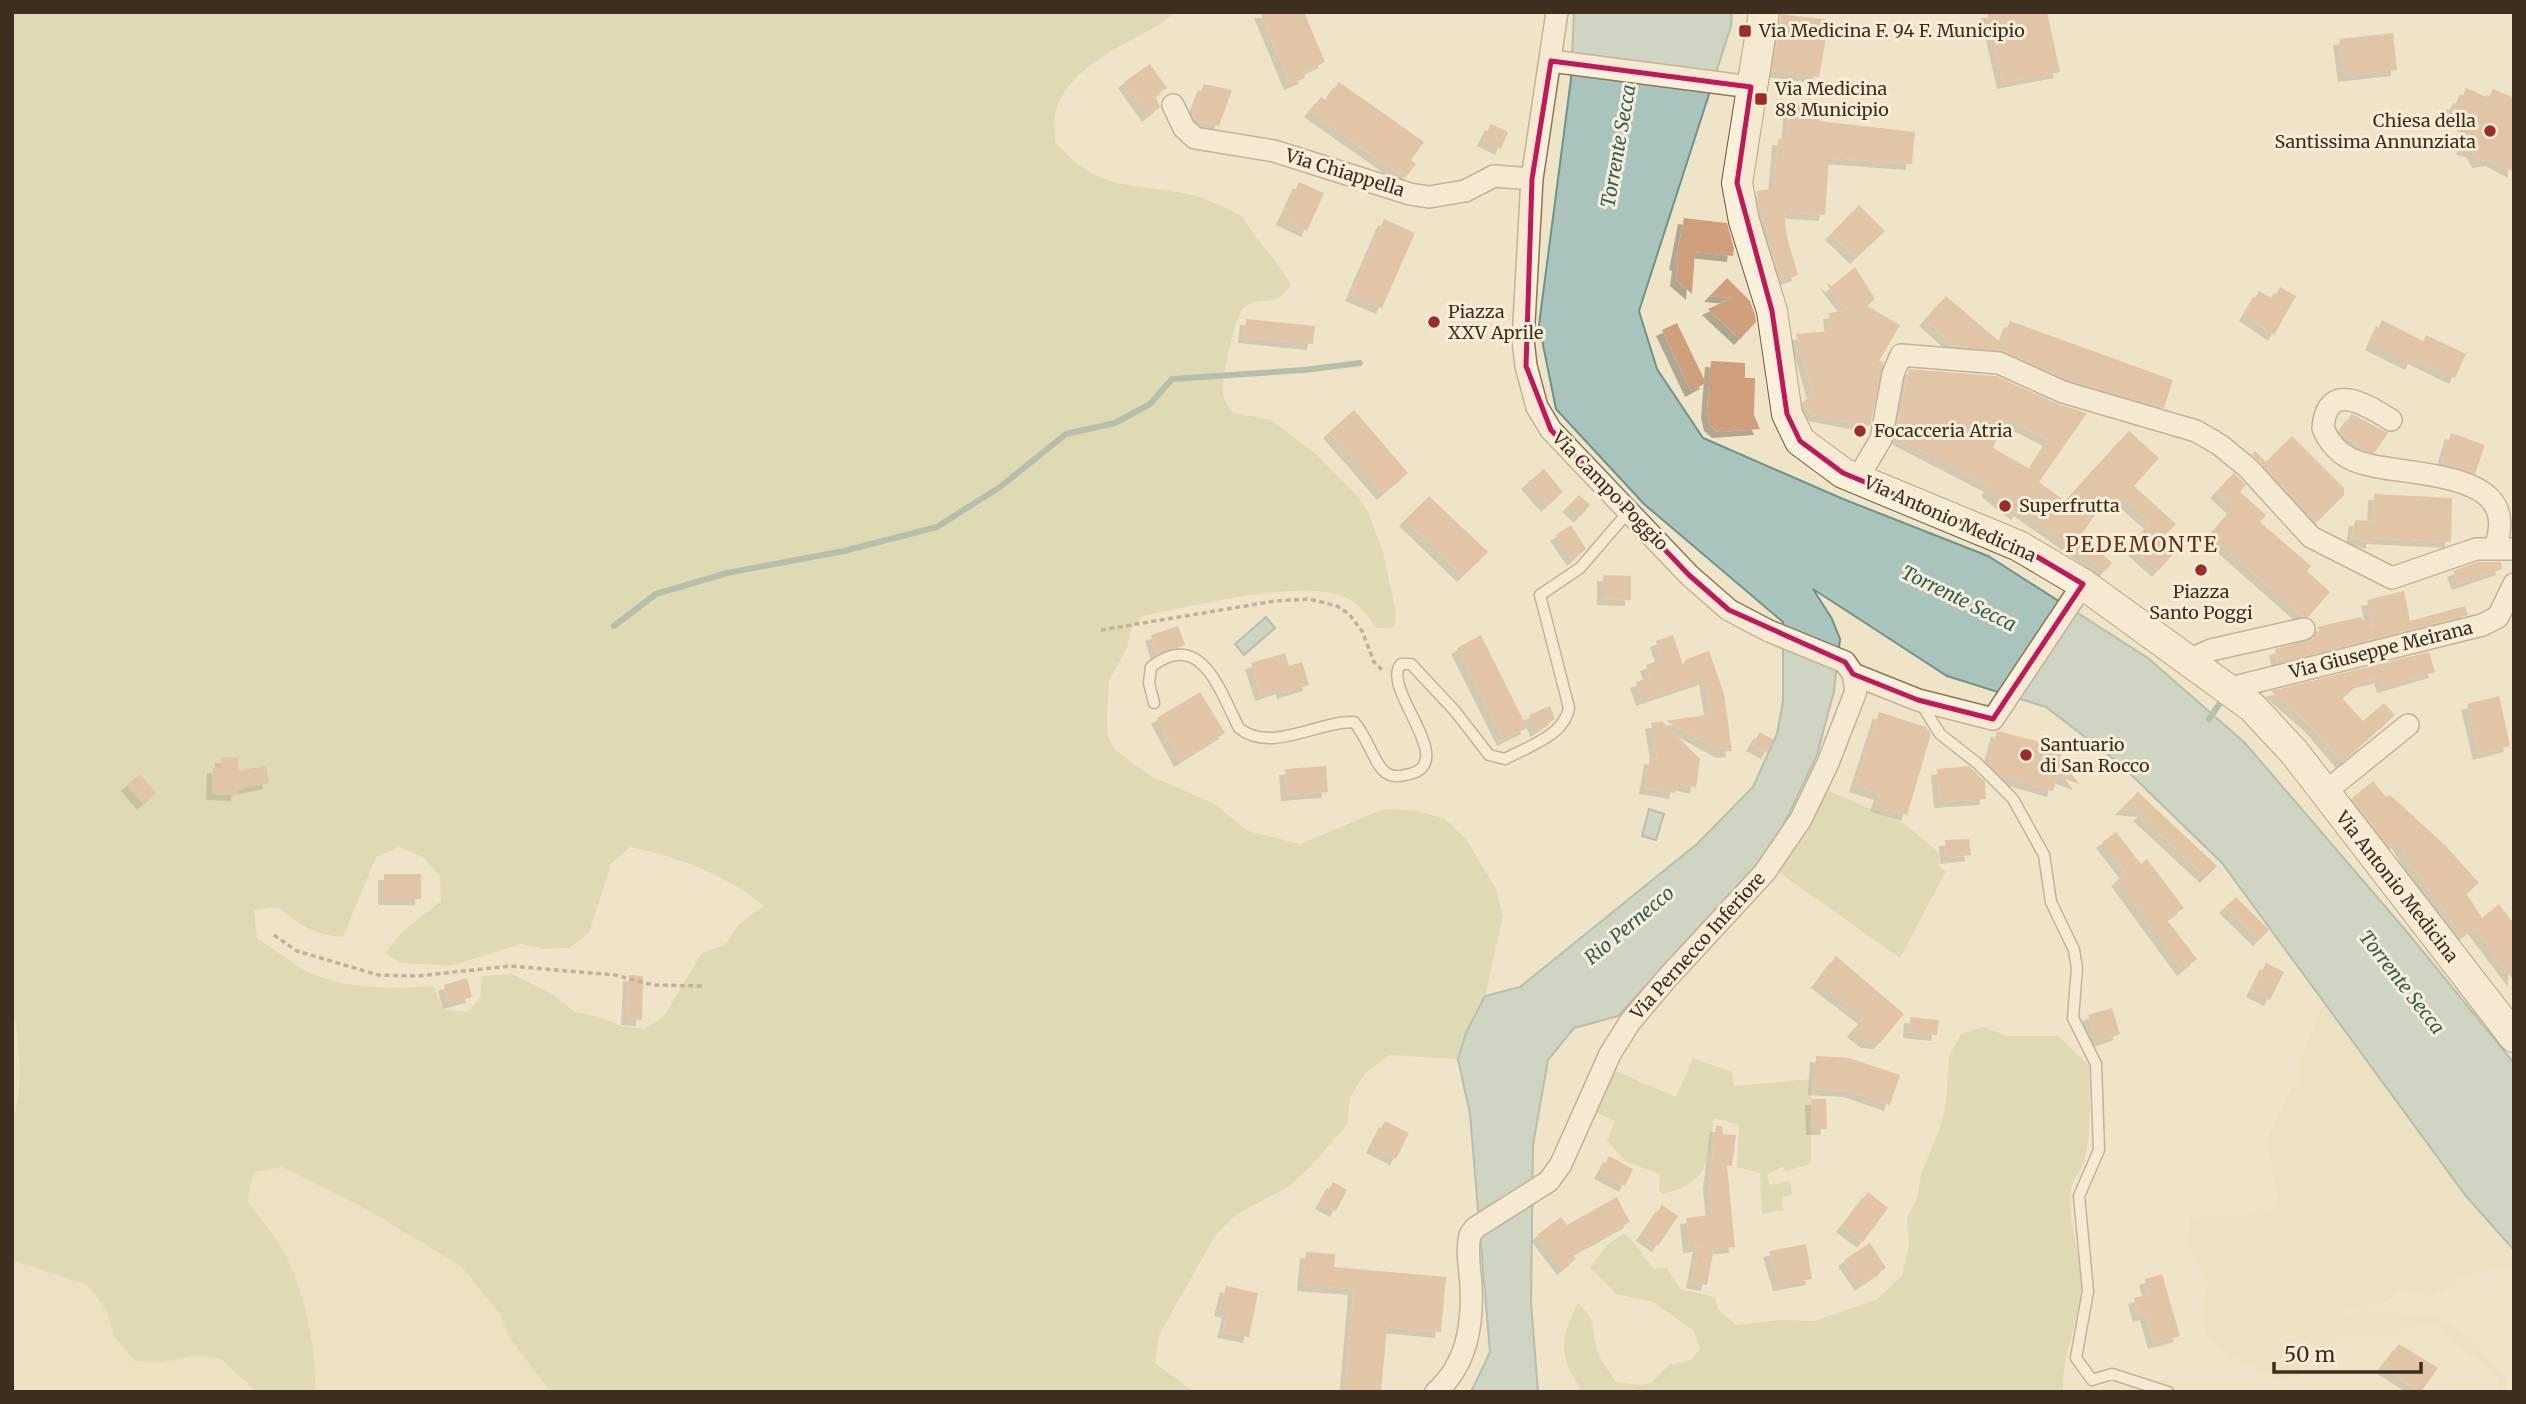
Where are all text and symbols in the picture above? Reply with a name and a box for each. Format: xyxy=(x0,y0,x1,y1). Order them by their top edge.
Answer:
place label: Via Medicina F. 94 F. Municipio xyxy=(1758,19,2025,42)
marker: Via Medicina F. 94 F. Municipio xyxy=(1737,23,1753,39)
place label: Via Medicina 88 Municipio xyxy=(1774,77,1889,121)
water label: Torrente Secca xyxy=(1595,82,1641,210)
marker: Via Medicina 88 Municipio xyxy=(1753,91,1769,107)
place label: Chiesa della Santissima Annunziata xyxy=(2274,109,2476,153)
marker: Chiesa della Santissima Annunziata xyxy=(2482,123,2498,139)
street label: Via Chiappella xyxy=(1282,143,1408,202)
place label: Piazza XXV Aprile xyxy=(1448,300,1543,344)
marker: Piazza XXV Aprile xyxy=(1426,314,1442,330)
place label: Focacceria Atria xyxy=(1874,419,2013,442)
marker: Focacceria Atria xyxy=(1852,423,1868,439)
street label: Via Campo Poggio xyxy=(1547,425,1673,555)
street label: Via Antonio Medicina xyxy=(1860,470,2040,567)
place label: Superfrutta xyxy=(2019,494,2120,517)
marker: Superfrutta xyxy=(1997,498,2013,514)
district label: PEDEMONTE xyxy=(2065,531,2219,558)
water label: Torrente Secca xyxy=(1898,560,2021,636)
marker: Piazza Santo Poggi xyxy=(2193,562,2209,578)
place label: Piazza Santo Poggi xyxy=(2149,580,2253,624)
street label: Via Giuseppe Meirana xyxy=(2286,616,2475,684)
place label: Santuario di San Rocco xyxy=(2040,733,2150,777)
marker: Santuario di San Rocco xyxy=(2018,747,2034,763)
street label: Via Antonio Medicina xyxy=(2330,806,2464,967)
street label: Via Pernecco Inferiore xyxy=(1625,867,1770,1025)
water label: Rio Pernecco xyxy=(1579,880,1679,969)
water label: Torrente Secca xyxy=(2354,925,2450,1039)
scale bar xyxy=(2274,1330,2421,1374)
text: 50 m xyxy=(2284,1341,2335,1368)

